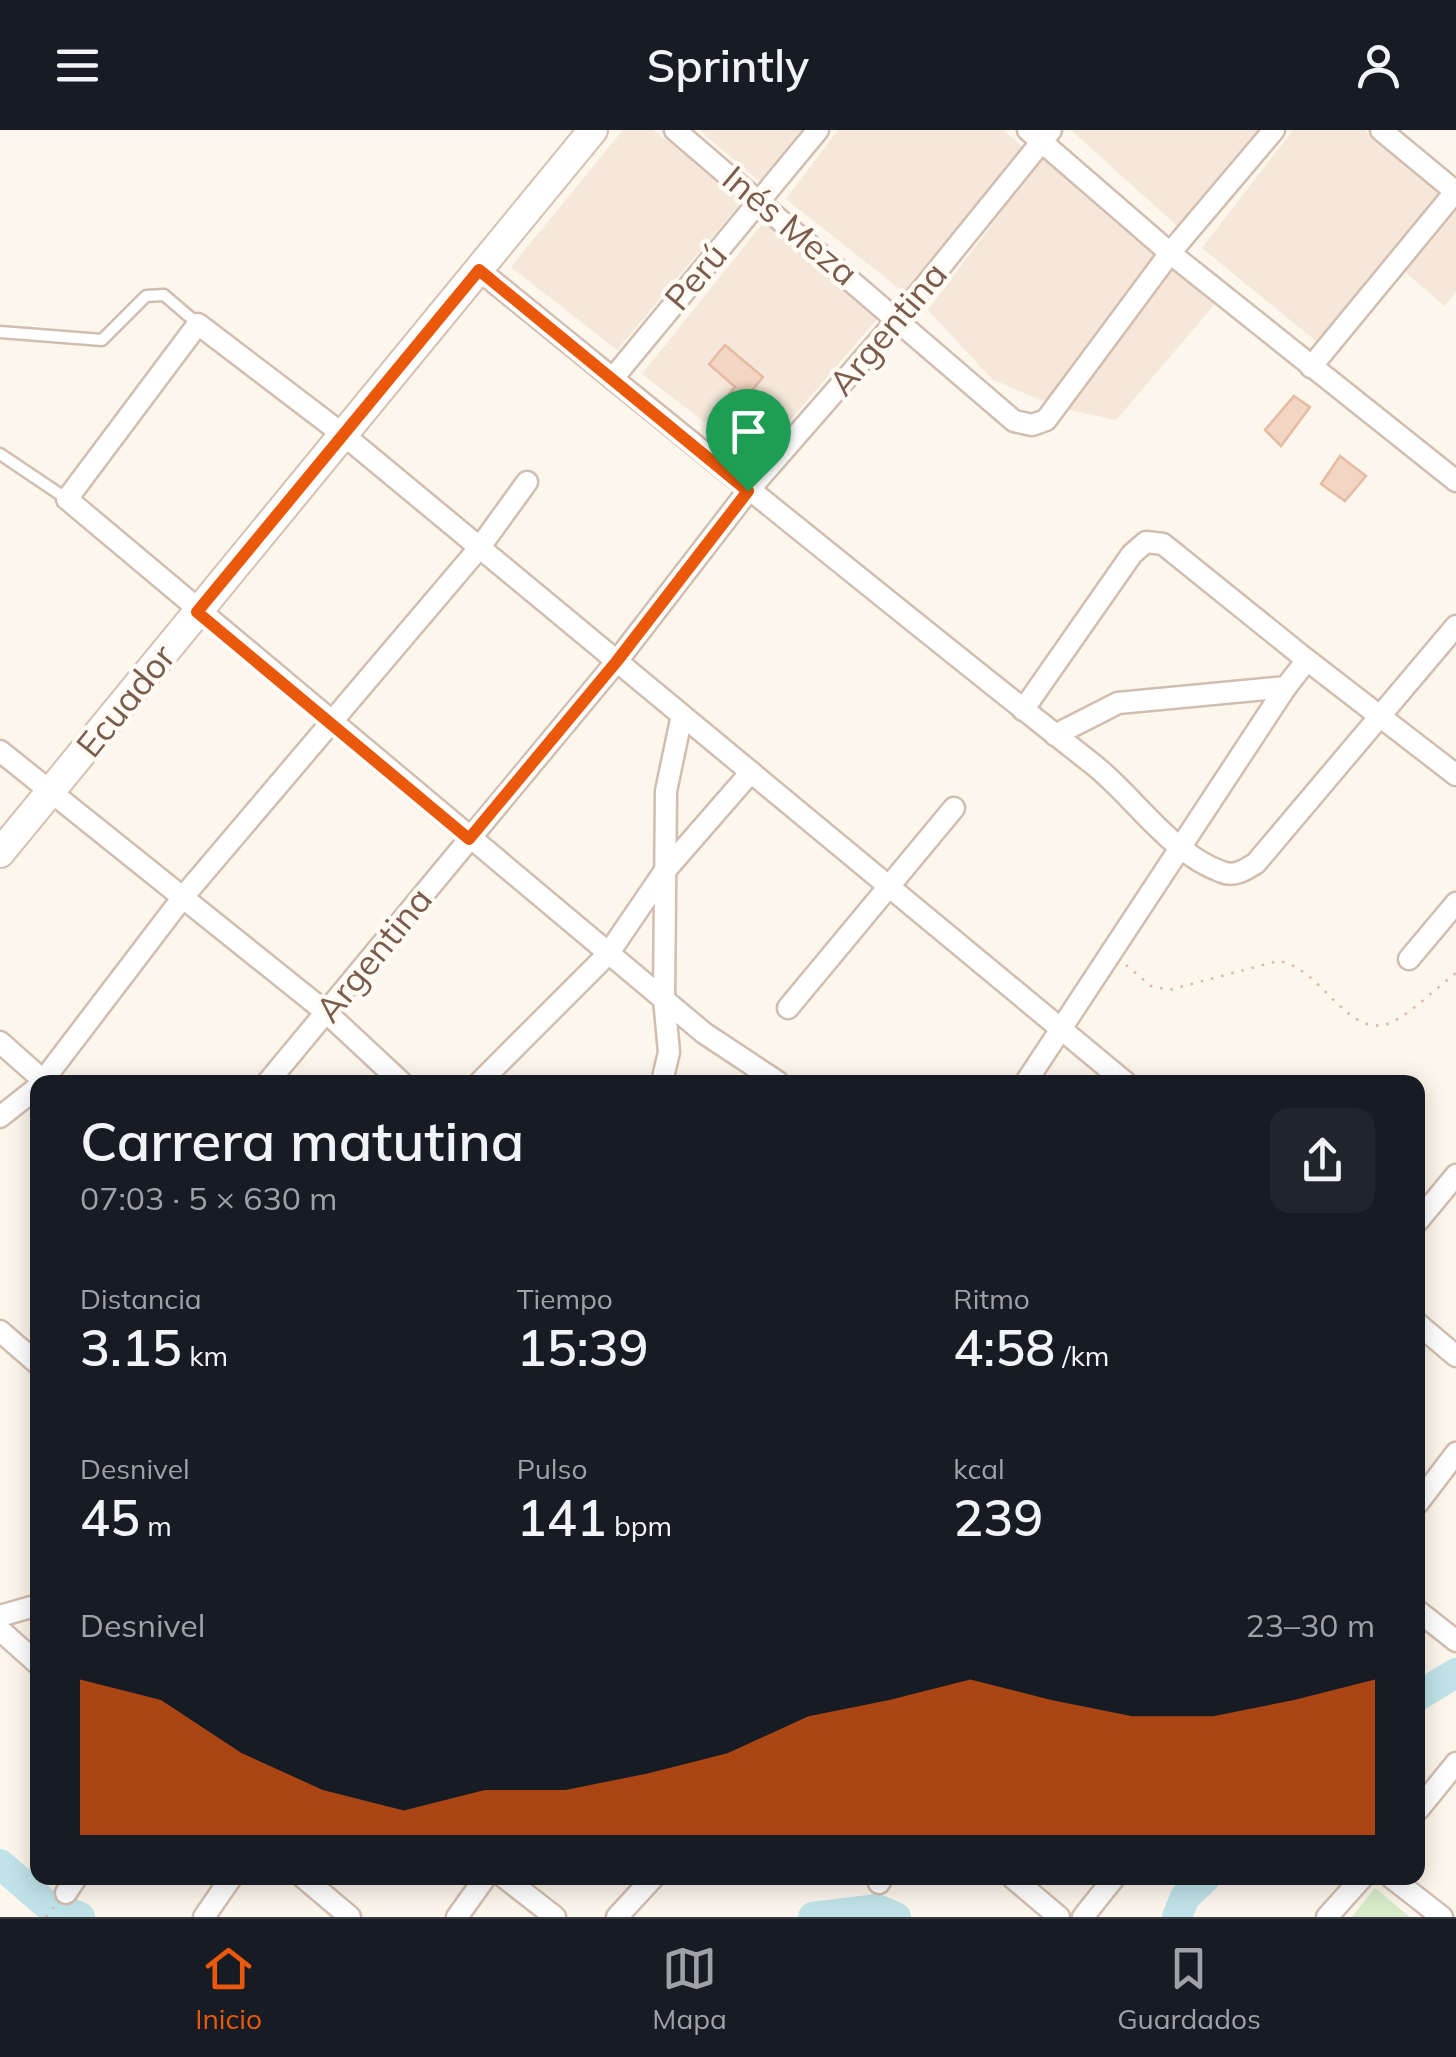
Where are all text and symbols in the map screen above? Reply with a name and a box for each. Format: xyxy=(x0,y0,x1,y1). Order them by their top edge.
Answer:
text: Sprintly xyxy=(647,37,809,93)
icon: menu xyxy=(50,38,105,93)
icon: person xyxy=(1351,38,1406,93)
street label: Inés Meza xyxy=(714,156,867,295)
street label: Perú xyxy=(655,234,736,319)
street label: Argentina xyxy=(819,253,956,404)
pin xyxy=(706,389,791,492)
icon: arrive xyxy=(721,404,776,459)
street label: Ecuador xyxy=(66,635,184,766)
street label: Argentina xyxy=(305,878,441,1031)
text: Carrera matutina xyxy=(80,1106,524,1175)
button: share xyxy=(1270,1108,1375,1213)
text: 07:03 · 5 × 630 m xyxy=(80,1178,337,1218)
text: Distancia xyxy=(80,1281,202,1316)
text: Tiempo xyxy=(517,1281,613,1316)
text: Ritmo xyxy=(953,1281,1030,1316)
text: 3.15 xyxy=(80,1316,182,1379)
text: 15:39 xyxy=(517,1316,649,1379)
text: 4:58 xyxy=(953,1316,1055,1379)
text: km xyxy=(182,1338,228,1373)
text: /km xyxy=(1055,1338,1109,1373)
text: Desnivel xyxy=(80,1451,190,1486)
text: Pulso xyxy=(517,1451,587,1486)
text: kcal xyxy=(953,1451,1005,1486)
text: 45 xyxy=(80,1486,140,1549)
text: 141 xyxy=(517,1486,607,1549)
text: 239 xyxy=(953,1486,1043,1549)
text: m xyxy=(140,1508,172,1543)
text: bpm xyxy=(607,1508,672,1543)
text: Desnivel xyxy=(80,1605,205,1645)
text: 23–30 m xyxy=(1246,1605,1375,1645)
tab: Inicio xyxy=(195,1941,262,2036)
tab: Mapa xyxy=(652,1941,727,2036)
tab: Guardados xyxy=(1117,1941,1261,2036)

